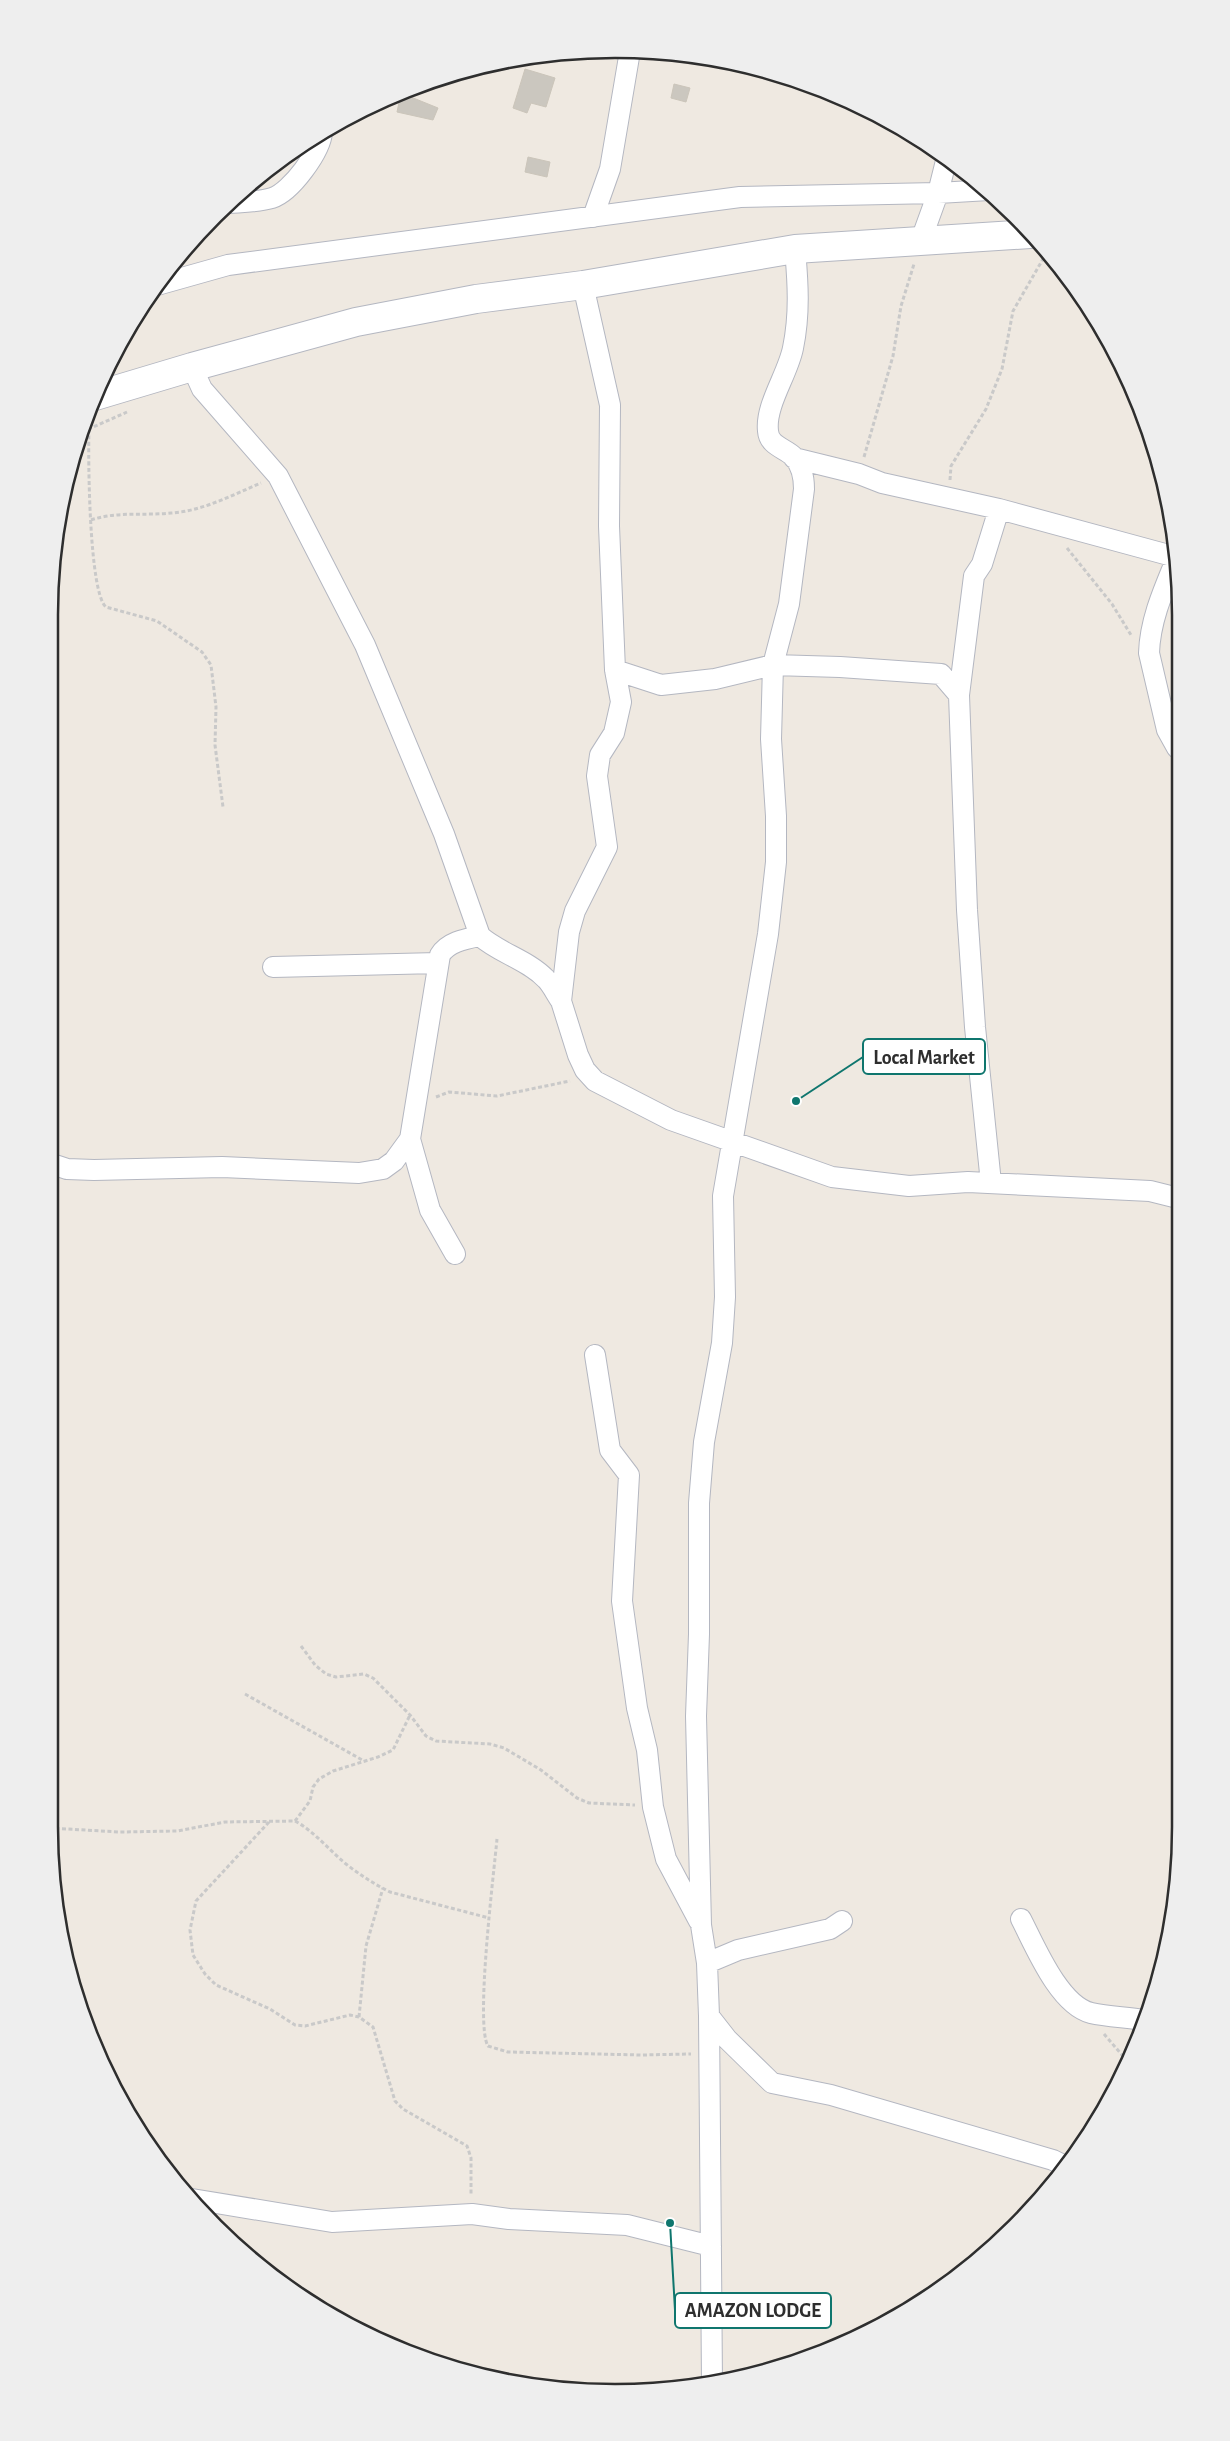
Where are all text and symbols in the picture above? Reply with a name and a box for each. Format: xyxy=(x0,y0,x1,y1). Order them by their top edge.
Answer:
callout: Local Market xyxy=(863,1039,985,1074)
text: Local Market xyxy=(873,1048,975,1068)
callout: AMAZON LODGE xyxy=(675,2293,831,2328)
text: AMAZON LODGE xyxy=(685,2301,821,2321)

